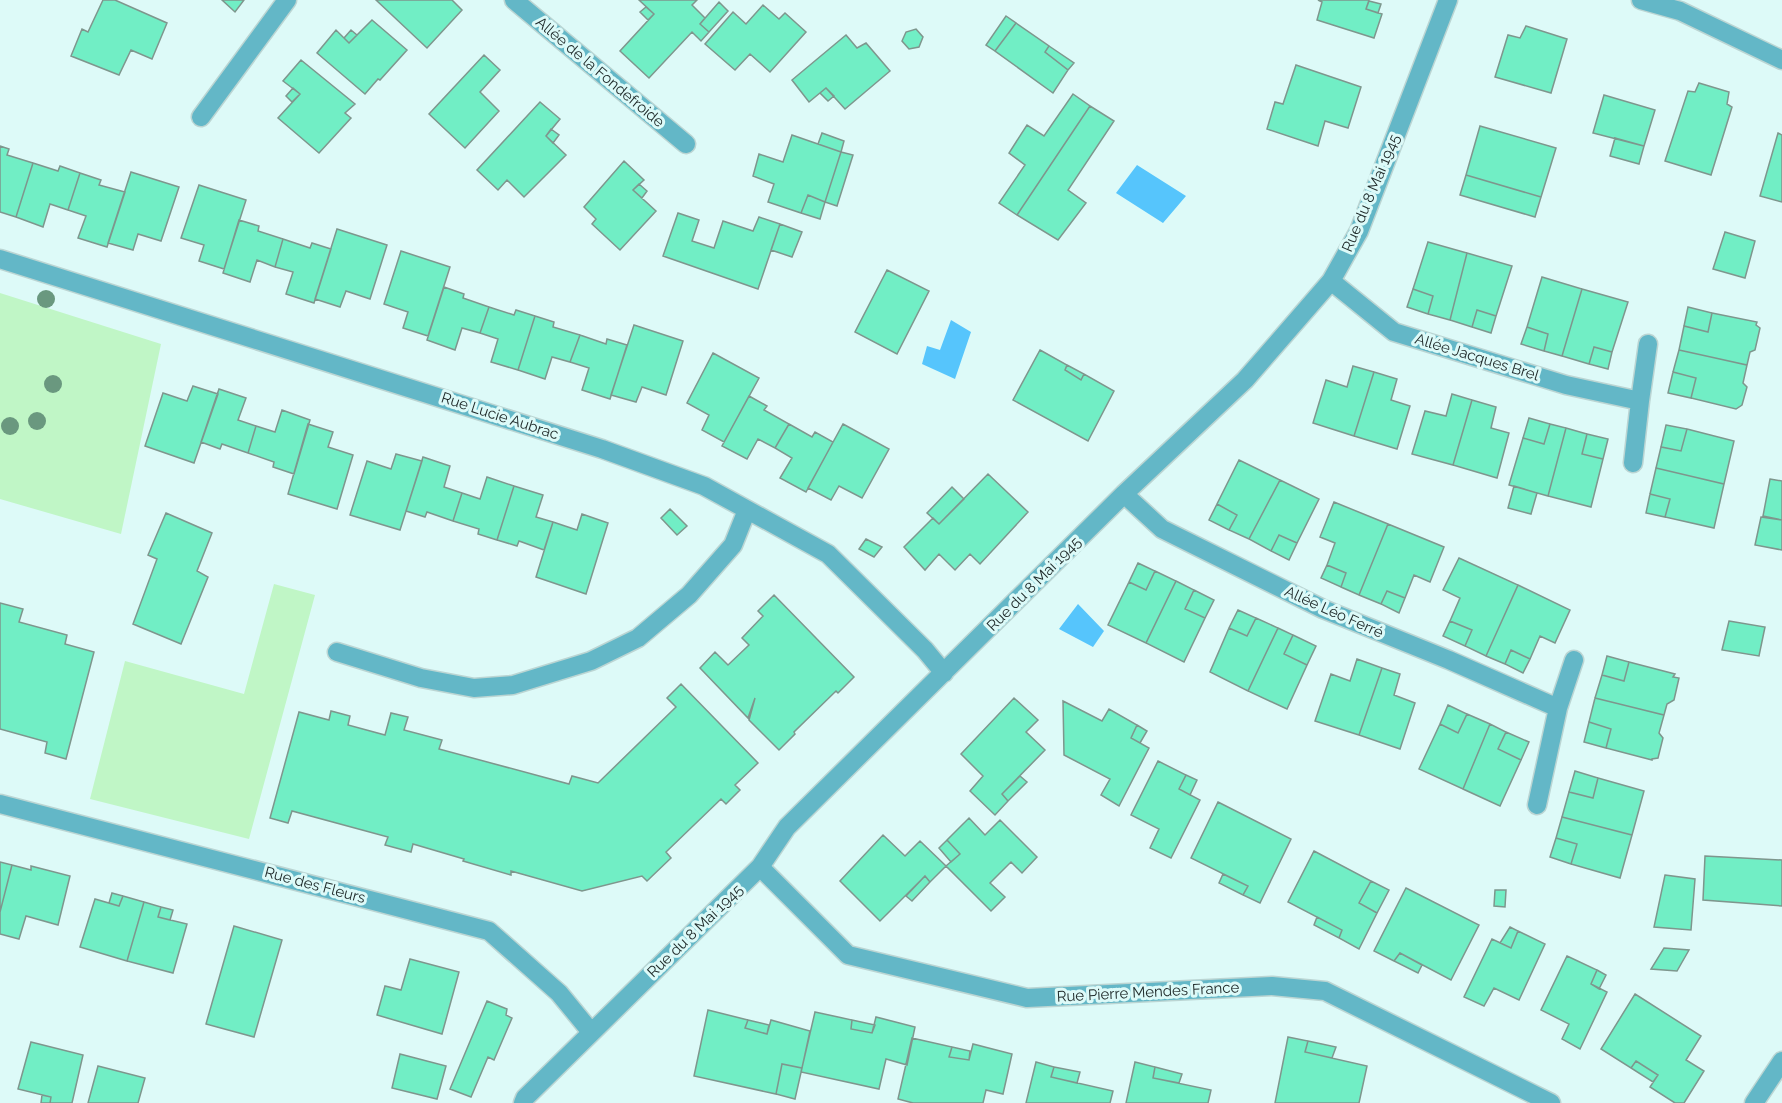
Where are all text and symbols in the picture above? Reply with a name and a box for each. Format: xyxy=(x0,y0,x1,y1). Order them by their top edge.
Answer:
street label: Allée de la Fondefroide xyxy=(532,13,668,131)
street label: Rue du 8 Mai 1945 xyxy=(1338,132,1404,254)
street label: Allée Jacques Brel xyxy=(1413,330,1542,385)
street label: Rue Lucie Aubrac xyxy=(439,389,561,443)
street label: Rue du 8 Mai 1945 xyxy=(983,533,1085,635)
street label: Allée Léo Ferré xyxy=(1282,582,1386,642)
street label: Rue des Fleurs xyxy=(263,863,367,907)
street label: Rue du 8 Mai 1945 xyxy=(643,881,747,981)
street label: Rue Pierre Mendes France xyxy=(1056,978,1240,1006)

